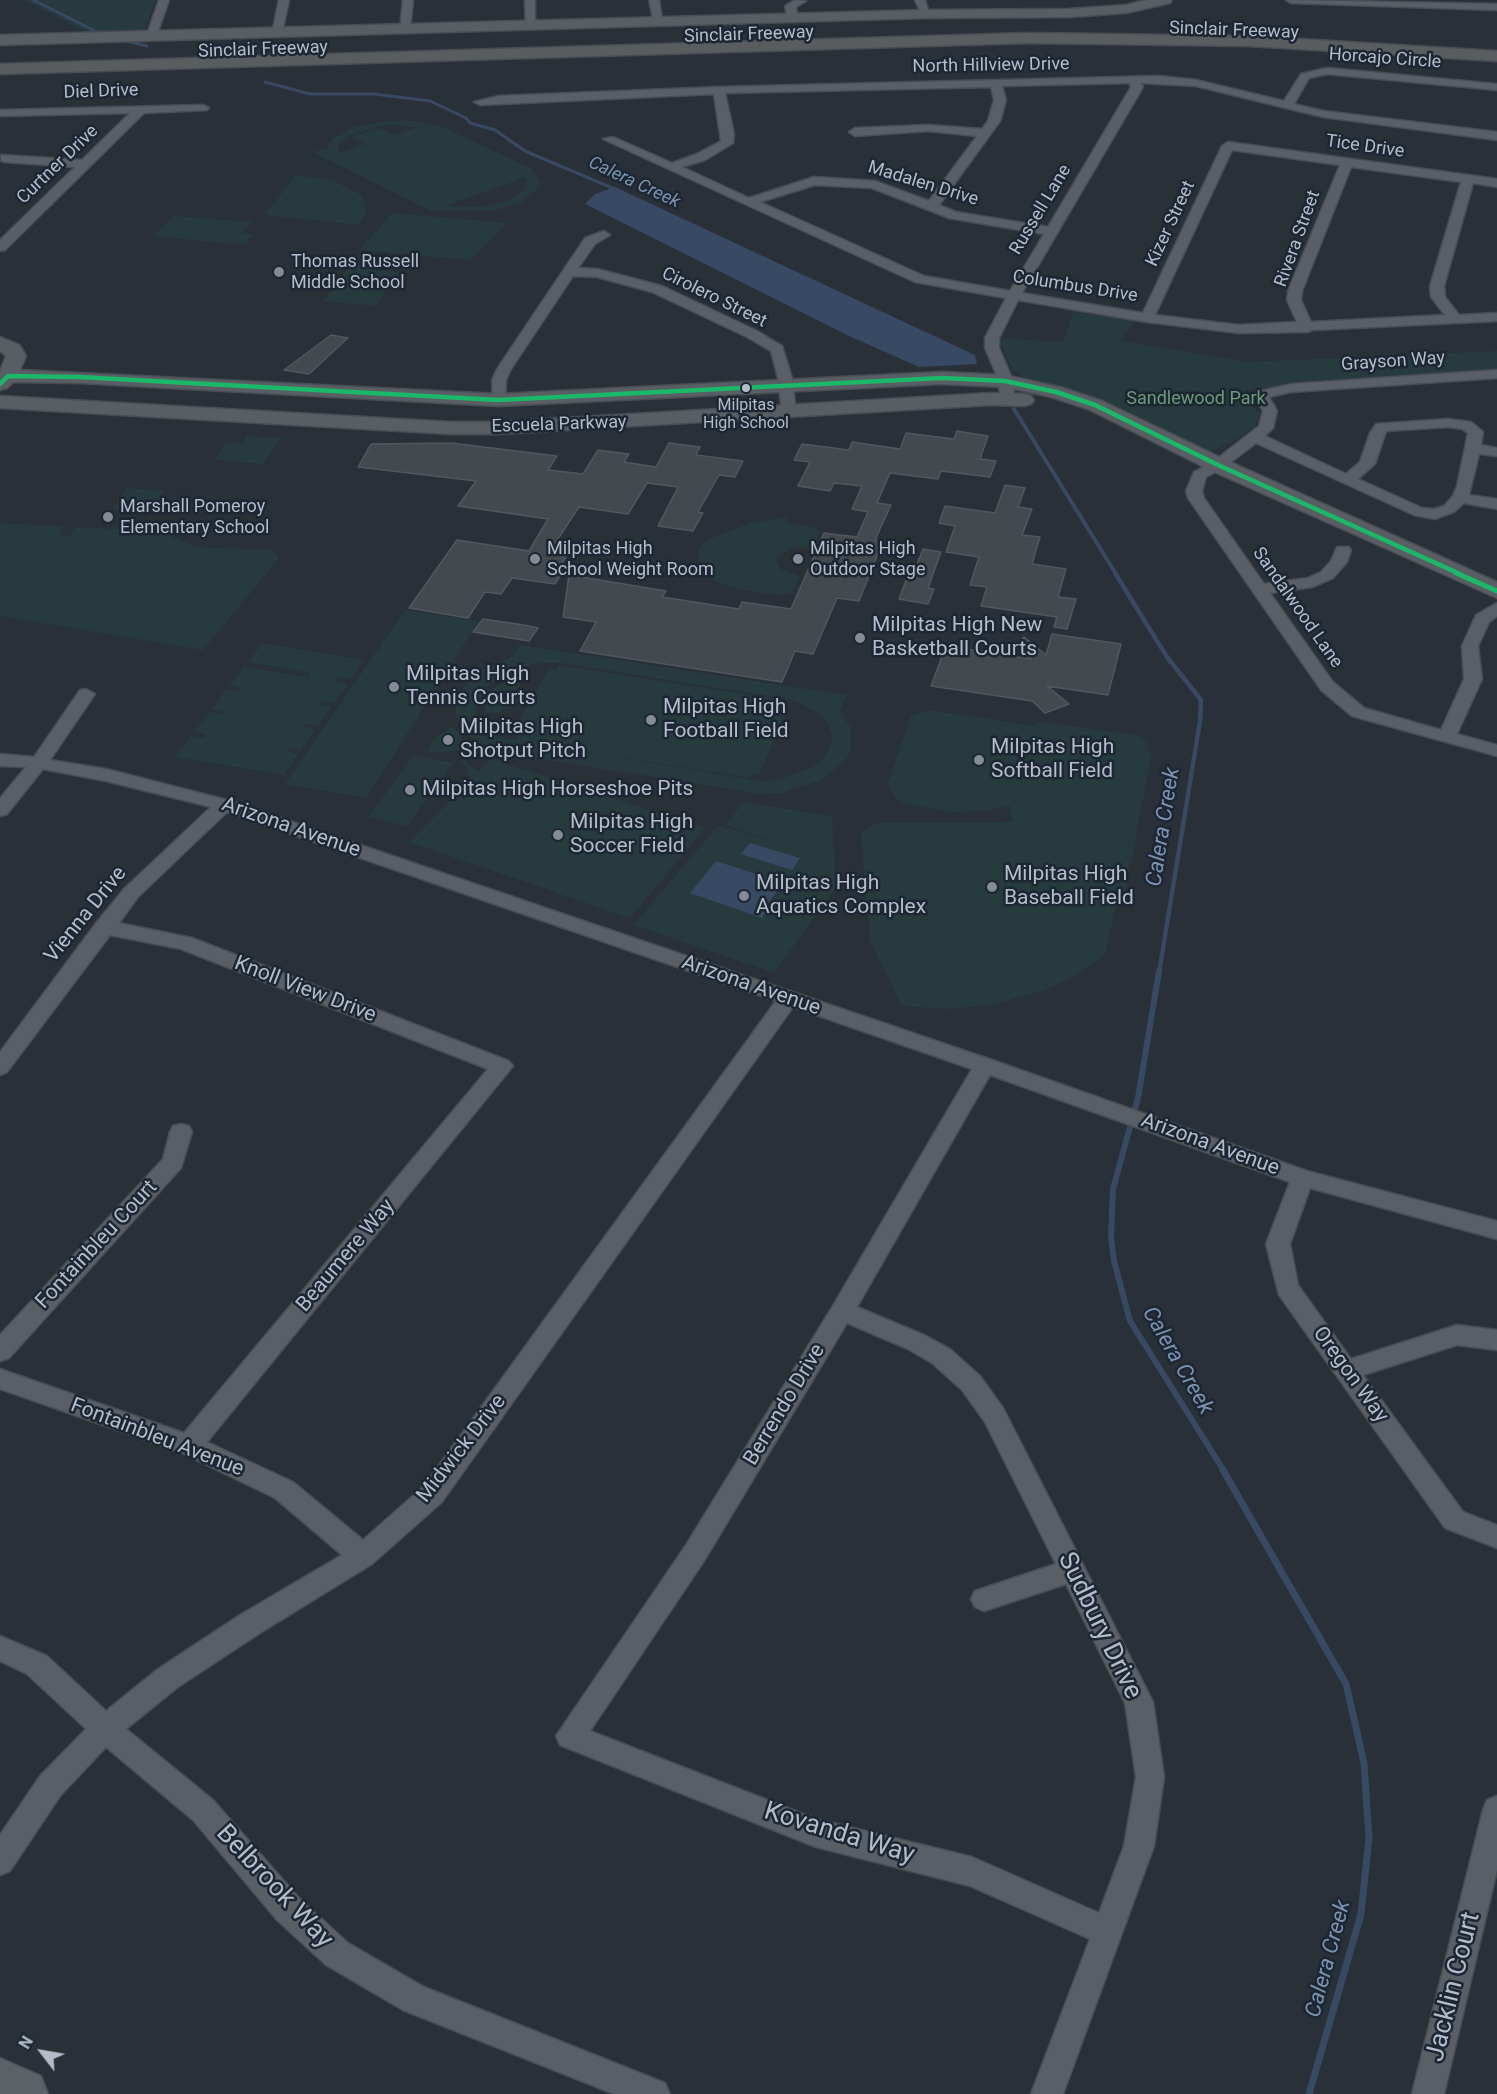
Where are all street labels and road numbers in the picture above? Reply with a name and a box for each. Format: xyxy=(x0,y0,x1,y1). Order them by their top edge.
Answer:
street label: Sinclair Freeway xyxy=(1169,18,1299,44)
street label: Sinclair Freeway xyxy=(684,22,814,48)
street label: Sinclair Freeway xyxy=(198,37,328,63)
street label: Horcajo Circle xyxy=(1328,44,1442,74)
street label: North Hillview Drive xyxy=(912,54,1070,78)
street label: Diel Drive xyxy=(63,80,139,104)
street label: Curtner Drive xyxy=(13,121,103,209)
street label: Tice Drive xyxy=(1324,131,1406,163)
street label: Madalen Drive xyxy=(865,157,981,211)
street label: Russell Lane xyxy=(1006,161,1076,259)
street label: Kizer Street xyxy=(1142,178,1200,270)
street label: Rivera Street xyxy=(1271,188,1325,290)
street label: Cirolero Street xyxy=(658,263,770,333)
street label: Columbus Drive xyxy=(1011,266,1139,308)
street label: Grayson Way xyxy=(1340,348,1446,376)
street label: Escuela Parkway xyxy=(491,412,627,438)
street label: Sandalwood Lane xyxy=(1247,543,1347,673)
street label: Arizona Avenue xyxy=(218,792,364,864)
street label: Vienna Drive xyxy=(40,862,132,968)
street label: Arizona Avenue xyxy=(678,950,824,1022)
street label: Knoll View Drive xyxy=(231,951,379,1029)
street label: Arizona Avenue xyxy=(1138,1108,1282,1182)
street label: Fontainbleu Court xyxy=(31,1176,163,1314)
street label: Beaumere Way xyxy=(292,1194,400,1318)
street label: Oregon Way xyxy=(1307,1322,1393,1428)
street label: Berrendo Drive xyxy=(739,1340,831,1470)
street label: Midwick Drive xyxy=(412,1390,512,1508)
street label: Fontainbleu Avenue xyxy=(67,1393,247,1483)
street label: Sudbury Drive xyxy=(1050,1547,1148,1705)
street label: Kovanda Way xyxy=(760,1796,918,1872)
street label: Belbrook Way xyxy=(209,1819,339,1955)
street label: Jacklin Court xyxy=(1420,1909,1488,2065)

